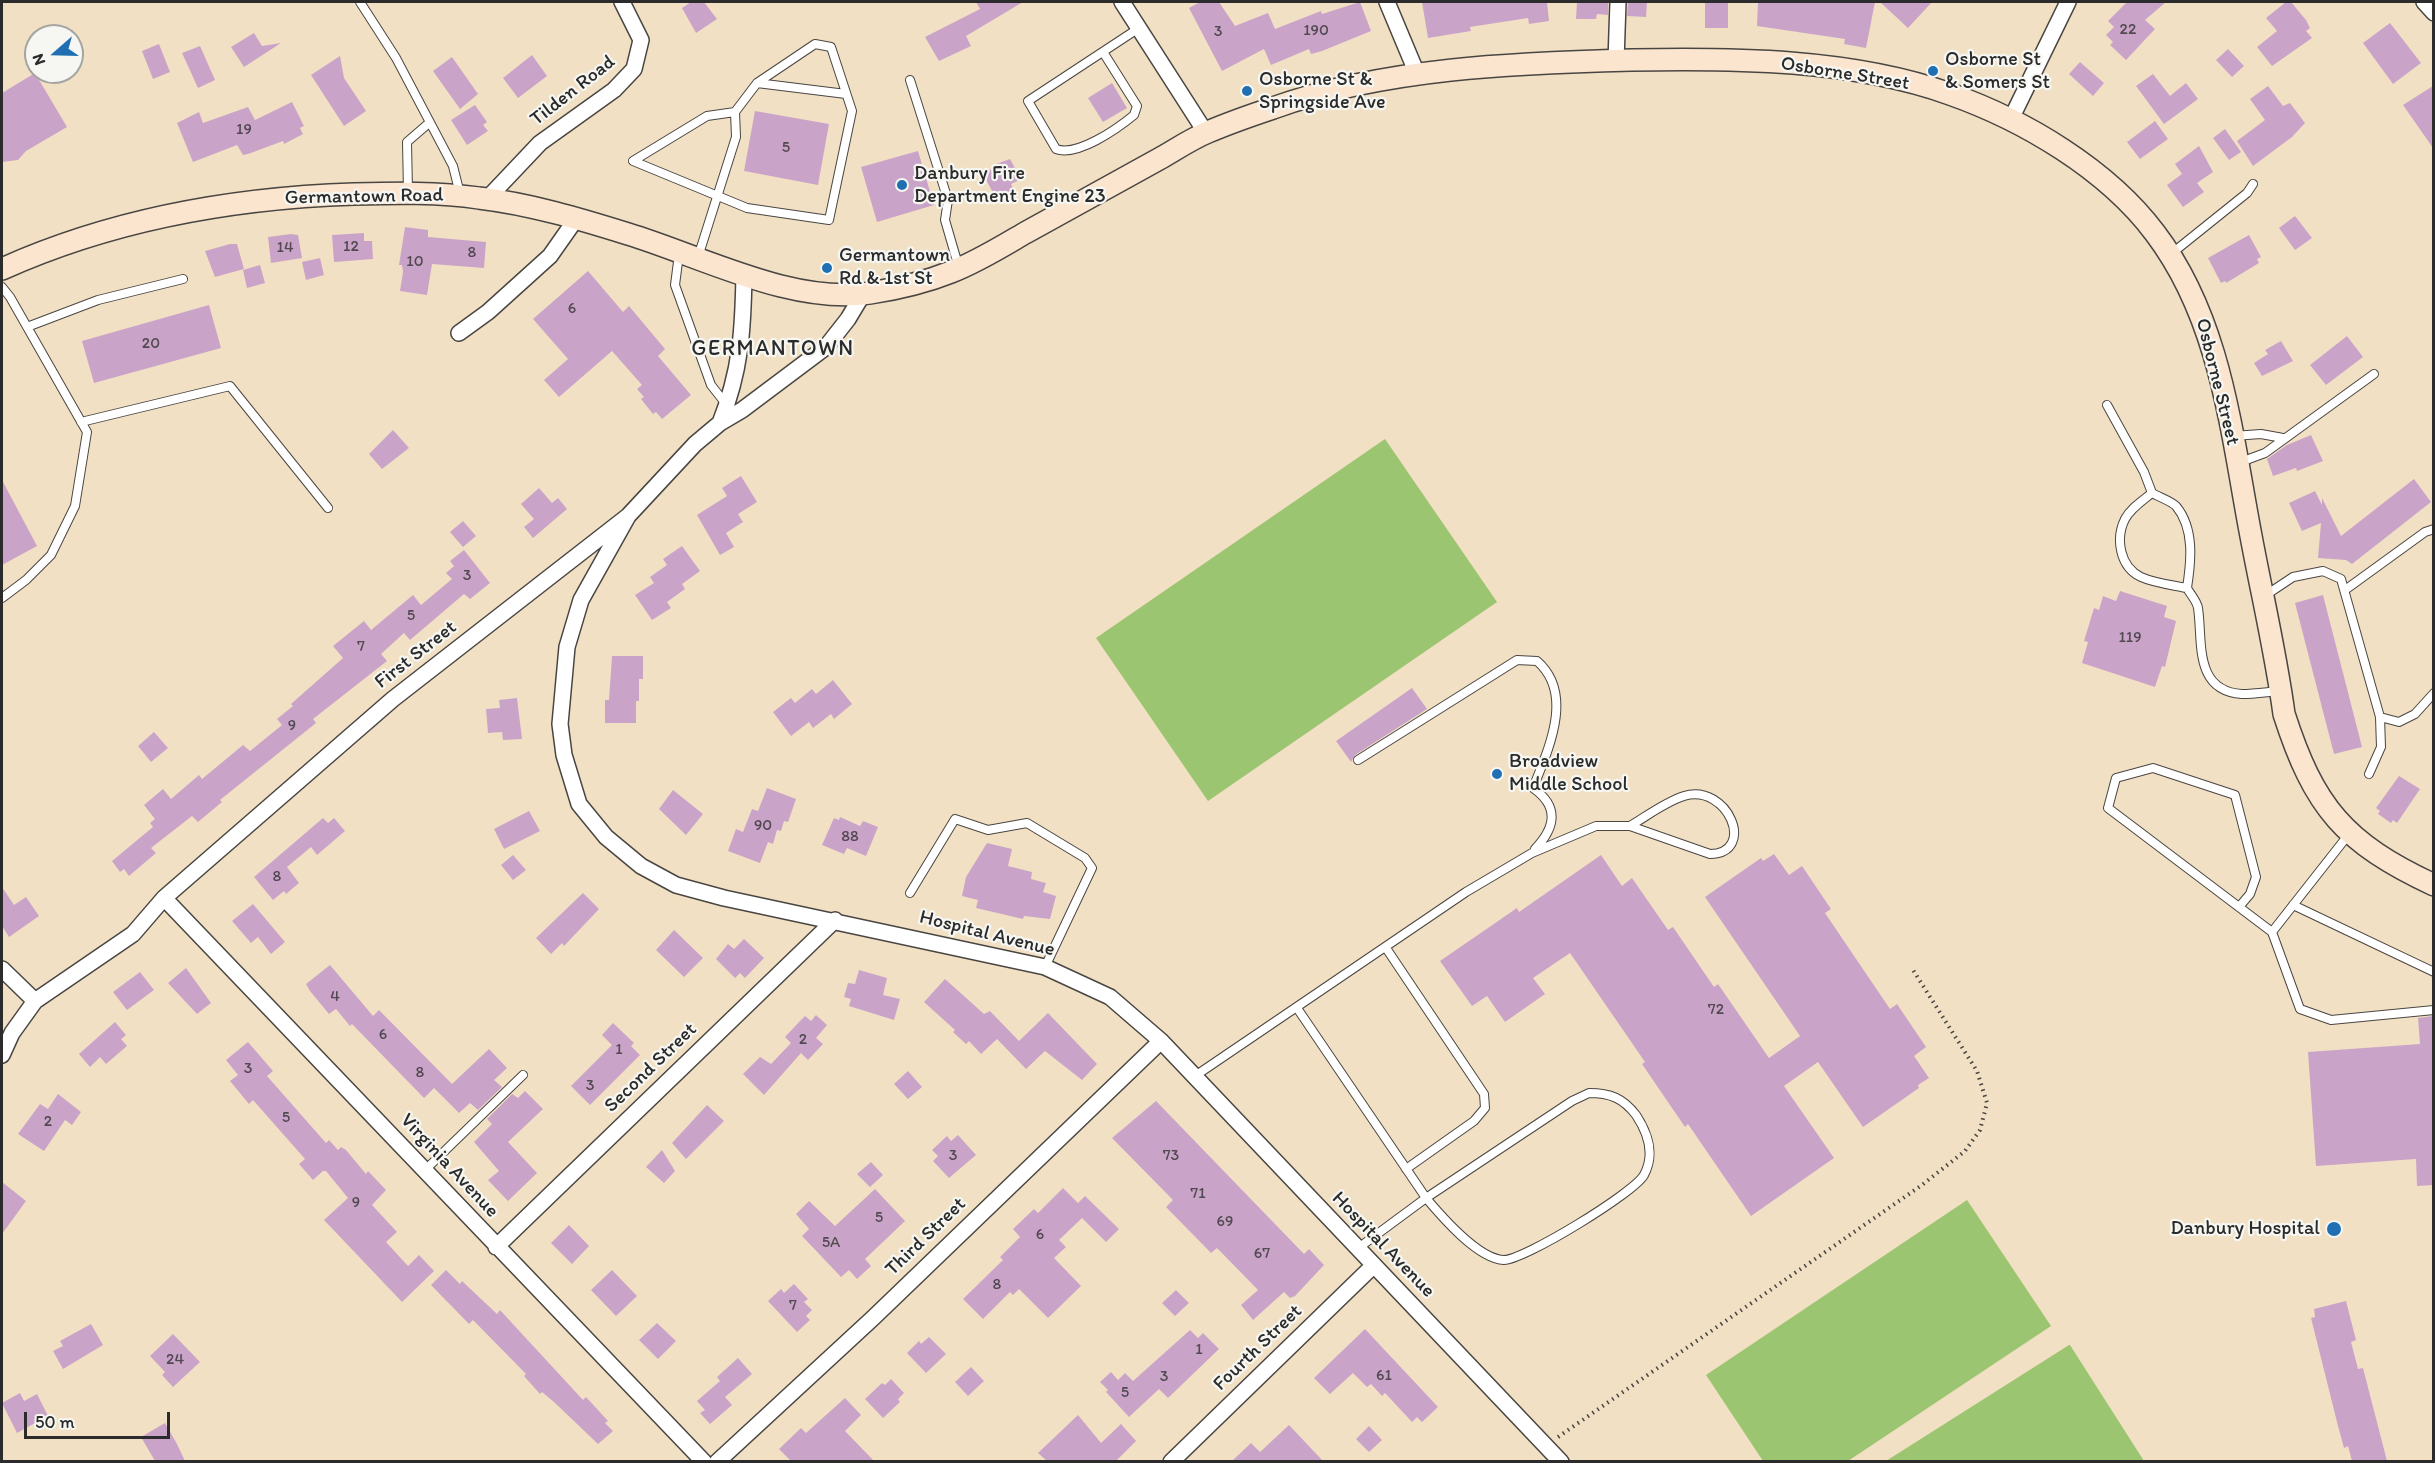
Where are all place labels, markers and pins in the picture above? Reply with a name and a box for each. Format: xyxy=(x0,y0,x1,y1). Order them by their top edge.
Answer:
place label: Osborne St & Somers St xyxy=(1945,48,2050,95)
marker: Osborne St & Somers St xyxy=(1926,64,1940,78)
place label: Osborne St & Springside Ave xyxy=(1259,68,1385,115)
marker: Osborne St & Springside Ave xyxy=(1240,84,1254,98)
place label: Danbury Fire Department Engine 23 xyxy=(914,162,1106,209)
marker: Danbury Fire Department Engine 23 xyxy=(895,178,909,192)
place label: Germantown Rd & 1st St xyxy=(839,244,950,291)
marker: Germantown Rd & 1st St xyxy=(820,261,834,275)
place label: Broadview Middle School xyxy=(1509,750,1628,797)
marker: Broadview Middle School xyxy=(1490,767,1504,781)
place label: Danbury Hospital xyxy=(2170,1217,2320,1241)
marker: Danbury Hospital xyxy=(2325,1220,2343,1238)

